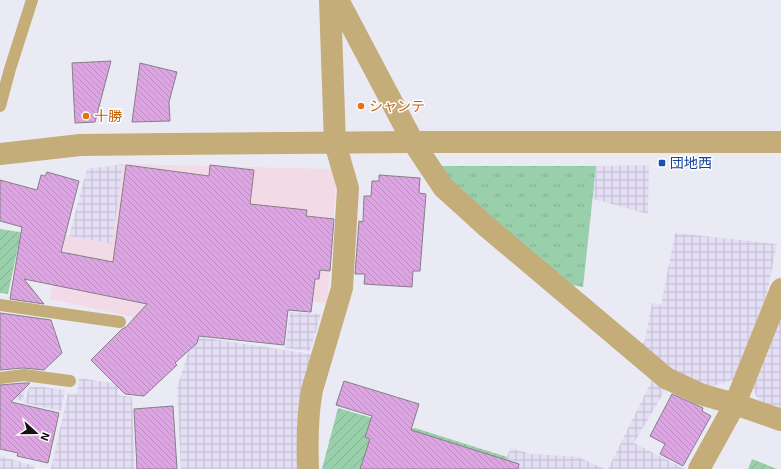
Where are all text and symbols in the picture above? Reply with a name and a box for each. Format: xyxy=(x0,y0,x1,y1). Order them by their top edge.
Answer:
place label: シャンテ xyxy=(369,97,425,114)
marker: シャンテ xyxy=(356,101,366,111)
place label: 十勝 xyxy=(94,107,123,124)
marker: 十勝 xyxy=(81,111,91,121)
place label: 団地西 xyxy=(670,154,712,171)
marker: 団地西 xyxy=(657,158,667,168)
north arrow xyxy=(16,413,56,453)
text: N xyxy=(38,431,53,443)

